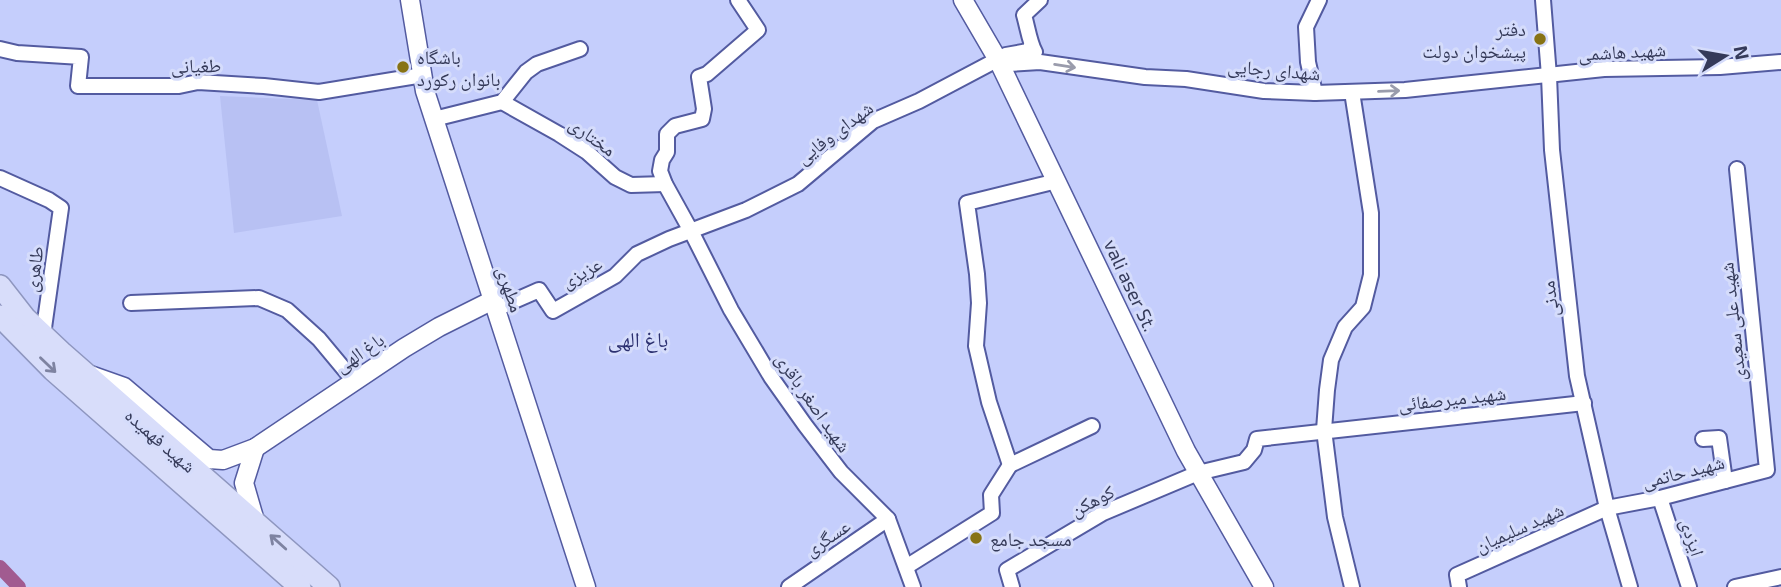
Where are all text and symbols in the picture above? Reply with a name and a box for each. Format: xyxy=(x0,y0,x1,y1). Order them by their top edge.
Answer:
place label: دفتر پیشخوان دولت xyxy=(1422,17,1526,63)
north arrow xyxy=(1690,21,1760,91)
marker: دفتر پیشخوان دولت xyxy=(1532,31,1548,47)
street label: شهید هاشمی xyxy=(1578,37,1666,66)
text: N xyxy=(1730,44,1755,62)
place label: باشگاه بانوان رکورد xyxy=(417,45,500,91)
street label: طغیانی xyxy=(171,53,221,78)
street label: شهدای رجایی xyxy=(1227,53,1321,86)
marker: باشگاه بانوان رکورد xyxy=(395,59,411,75)
one-way arrow xyxy=(1053,60,1076,73)
one-way arrow xyxy=(1377,84,1400,97)
street label: شهدای وفایی xyxy=(791,96,878,169)
street label: مختاری xyxy=(565,111,621,161)
street label: vali aser St. xyxy=(1100,235,1162,335)
street label: طاهری xyxy=(18,244,49,294)
street label: عزیزی xyxy=(557,251,606,294)
street label: شهید علی سعیدی xyxy=(1714,261,1751,383)
street label: مطهری xyxy=(492,263,529,315)
street label: مدنی xyxy=(1535,280,1564,318)
district label: باغ الهی xyxy=(608,326,668,353)
street label: باغ الهی xyxy=(330,327,389,378)
street label: شهید اصغر باقری xyxy=(770,348,857,457)
one-way arrow xyxy=(39,356,56,373)
street label: شهید میرصفائی xyxy=(1397,381,1507,416)
street label: شهید فهمیده xyxy=(120,403,201,478)
street label: شهید حاتمی xyxy=(1639,450,1727,493)
street label: کوهکن xyxy=(1066,479,1118,522)
street label: شهید سلیمیان xyxy=(1471,497,1567,558)
street label: عسگری xyxy=(800,513,855,561)
street label: ایزدی xyxy=(1675,515,1710,559)
place label: مسجد جامع xyxy=(990,527,1072,552)
marker: مسجد جامع xyxy=(968,530,984,546)
one-way arrow xyxy=(269,534,287,550)

